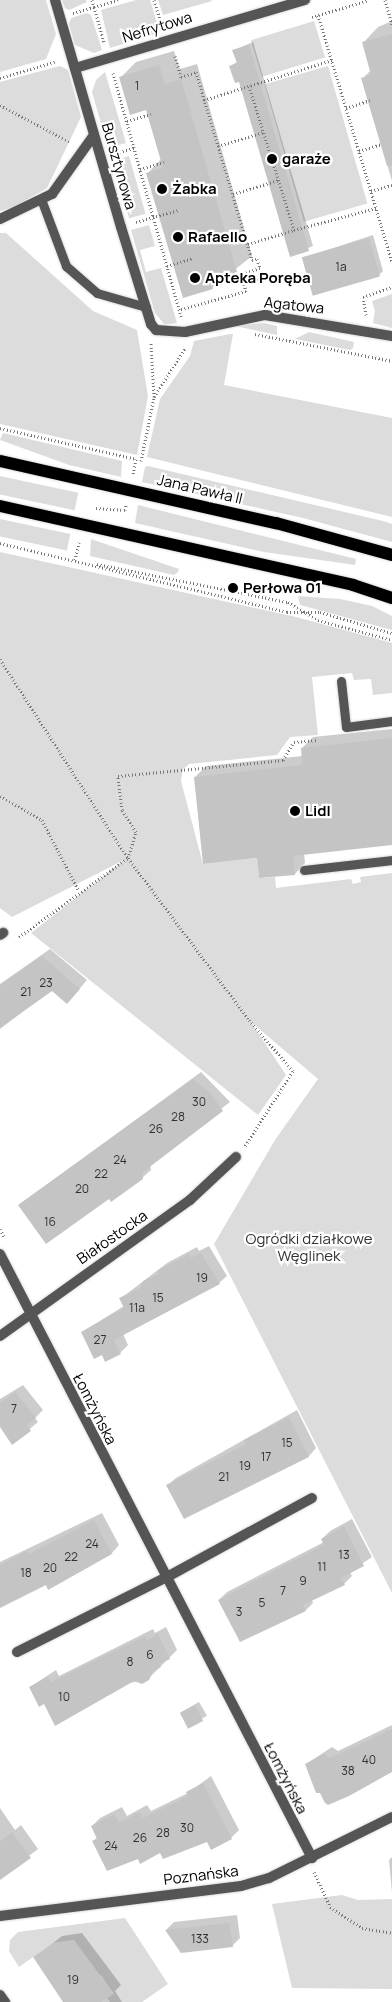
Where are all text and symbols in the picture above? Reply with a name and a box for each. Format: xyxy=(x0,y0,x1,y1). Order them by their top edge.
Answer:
street label: Nefrytowa xyxy=(120,8,194,46)
house number: 1 xyxy=(135,79,139,93)
street label: Bursztynowa xyxy=(98,120,140,212)
place label: garaże xyxy=(282,150,331,168)
marker: garaże xyxy=(266,153,278,165)
place label: Żabka xyxy=(172,180,217,198)
marker: Żabka xyxy=(156,183,168,195)
place label: Rafaello xyxy=(188,228,247,246)
marker: Rafaello xyxy=(172,231,184,243)
house number: 1a xyxy=(335,260,347,274)
place label: Apteka Poręba xyxy=(205,269,311,287)
marker: Apteka Poręba xyxy=(189,272,201,284)
street label: Agatowa xyxy=(263,293,325,317)
street label: Jana Pawła II xyxy=(156,470,244,508)
place label: Perłowa 01 xyxy=(243,579,322,597)
marker: Perłowa 01 xyxy=(227,582,239,594)
place label: Lidl xyxy=(305,802,331,820)
marker: Lidl xyxy=(289,805,301,817)
house number: 23 xyxy=(39,976,53,990)
house number: 21 xyxy=(20,985,32,999)
house number: 30 xyxy=(192,1095,206,1109)
house number: 28 xyxy=(171,1110,185,1124)
house number: 26 xyxy=(149,1122,163,1136)
house number: 24 xyxy=(113,1153,127,1167)
house number: 22 xyxy=(94,1167,108,1181)
house number: 20 xyxy=(75,1182,89,1196)
street label: Białostocka xyxy=(73,1206,151,1268)
house number: 16 xyxy=(44,1215,56,1229)
park label: Ogródki działkowe Węglinek xyxy=(246,1229,372,1264)
house number: 19 xyxy=(196,1271,208,1285)
house number: 15 xyxy=(152,1291,164,1305)
house number: 11a xyxy=(129,1301,145,1315)
house number: 27 xyxy=(94,1333,106,1347)
street label: Łomżyńska xyxy=(69,1370,121,1448)
house number: 7 xyxy=(11,1402,17,1416)
house number: 15 xyxy=(281,1436,293,1450)
house number: 17 xyxy=(261,1450,271,1464)
house number: 19 xyxy=(239,1459,251,1473)
house number: 21 xyxy=(218,1470,230,1484)
house number: 24 xyxy=(85,1537,99,1551)
house number: 13 xyxy=(338,1548,350,1562)
house number: 22 xyxy=(64,1550,78,1564)
house number: 11 xyxy=(317,1560,327,1574)
house number: 20 xyxy=(43,1561,57,1575)
house number: 18 xyxy=(20,1566,32,1580)
house number: 9 xyxy=(299,1574,307,1588)
house number: 7 xyxy=(280,1584,286,1598)
house number: 5 xyxy=(259,1596,265,1610)
house number: 3 xyxy=(236,1605,242,1619)
house number: 6 xyxy=(146,1648,154,1662)
house number: 8 xyxy=(127,1655,133,1669)
house number: 10 xyxy=(58,1690,70,1704)
street label: Łomżyńska xyxy=(260,1739,312,1817)
house number: 40 xyxy=(362,1753,376,1767)
house number: 38 xyxy=(341,1764,355,1778)
house number: 30 xyxy=(180,1821,194,1835)
house number: 28 xyxy=(156,1826,170,1840)
house number: 26 xyxy=(133,1831,147,1845)
house number: 24 xyxy=(104,1839,118,1853)
street label: Poznańska xyxy=(163,1861,239,1889)
house number: 133 xyxy=(191,1932,209,1946)
house number: 19 xyxy=(67,1973,79,1987)

